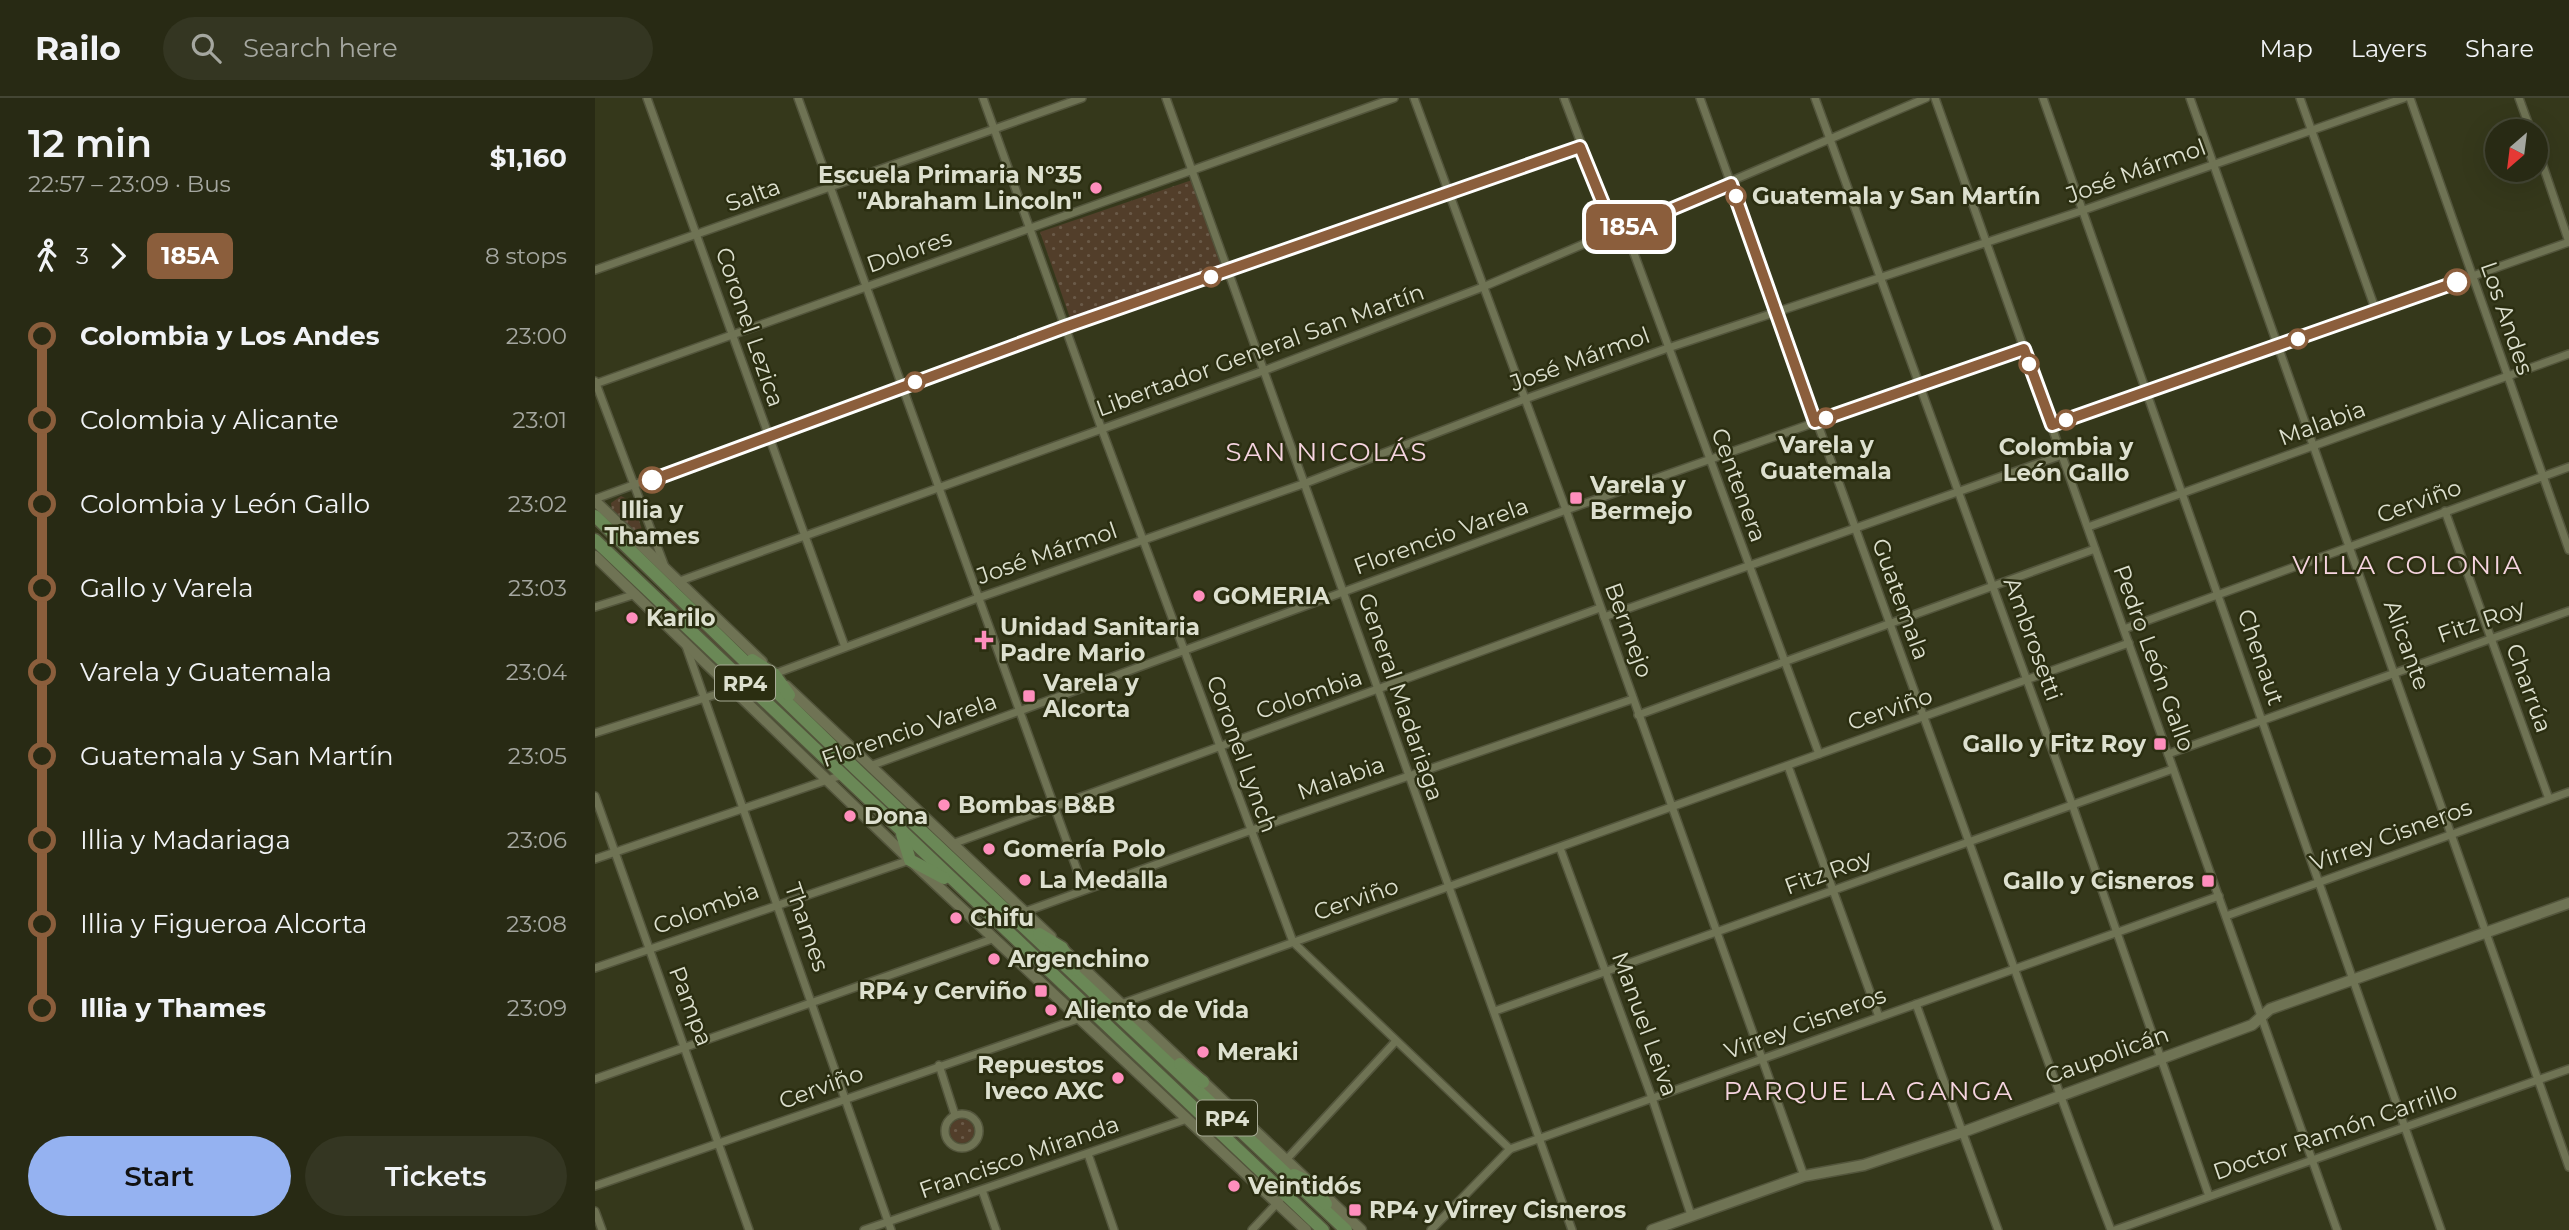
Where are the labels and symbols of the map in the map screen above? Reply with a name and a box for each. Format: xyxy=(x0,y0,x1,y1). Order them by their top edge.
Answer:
north arrow xyxy=(2485,119,2548,182)
street label: José Mármol xyxy=(2061,133,2210,210)
place label: Escuela Primaria N°35 "Abraham Lincoln" xyxy=(818,161,1082,215)
street label: Salta xyxy=(722,172,784,218)
marker: Escuela Primaria N°35 "Abraham Lincoln" xyxy=(1088,180,1104,196)
place label: Guatemala y San Martín xyxy=(1752,182,2041,210)
marker: Guatemala y San Martín xyxy=(1726,186,1746,206)
line badge: 185A xyxy=(1580,204,1678,250)
street label: Dolores xyxy=(863,223,955,279)
street label: Coronel Lezica xyxy=(710,244,790,410)
street label: Los Andes xyxy=(2475,258,2539,378)
unlabelled marker xyxy=(1201,267,1221,287)
unlabelled marker xyxy=(2444,269,2470,295)
street label: Libertador General San Martín xyxy=(1092,277,1428,423)
street label: José Mármol xyxy=(1505,321,1654,398)
unlabelled marker xyxy=(2288,329,2308,349)
unlabelled marker xyxy=(2019,354,2039,374)
unlabelled marker xyxy=(905,372,925,392)
street label: Malabia xyxy=(2275,394,2369,452)
marker: Varela y Guatemala xyxy=(1816,408,1836,428)
marker: Colombia y León Gallo xyxy=(2056,410,2076,430)
street label: Centenera xyxy=(1705,424,1773,546)
place label: Varela y Guatemala xyxy=(1760,431,1892,485)
place label: Colombia y León Gallo xyxy=(1999,433,2134,487)
district label: SAN NICOLÁS xyxy=(1226,436,1428,468)
marker: Illia y Thames xyxy=(639,467,665,493)
place label: Varela y Bermejo xyxy=(1589,471,1693,525)
street label: Cerviño xyxy=(2373,473,2465,529)
marker: Varela y Bermejo xyxy=(1568,490,1584,506)
street label: Florencio Varela xyxy=(1350,491,1532,581)
place label: Illia y Thames xyxy=(604,496,700,550)
street label: José Mármol xyxy=(972,516,1121,590)
street label: Guatemala xyxy=(1866,534,1936,664)
district label: VILLA COLONIA xyxy=(2292,549,2524,581)
street label: Pedro León Gallo xyxy=(2107,561,2201,755)
street label: Ambrosetti xyxy=(1998,573,2068,705)
street label: Bermejo xyxy=(1599,579,1659,681)
place label: GOMERIA xyxy=(1213,582,1330,610)
marker: GOMERIA xyxy=(1191,588,1207,604)
street label: General Madariaga xyxy=(1352,589,1450,805)
street label: Fitz Roy xyxy=(2433,593,2529,649)
street label: Alicante xyxy=(2378,596,2436,694)
place label: Karilo xyxy=(646,604,716,632)
street label: Chenaut xyxy=(2232,605,2290,709)
marker: Karilo xyxy=(624,610,640,626)
place label: Unidad Sanitaria Padre Mario xyxy=(1000,613,1200,667)
marker: Unidad Sanitaria Padre Mario xyxy=(974,630,994,650)
street label: Charrúa xyxy=(2500,640,2558,736)
street label: Colombia xyxy=(1252,663,1366,725)
road number: RP4 xyxy=(715,666,775,700)
place label: Varela y Alcorta xyxy=(1042,669,1139,723)
street label: Coronel Lynch xyxy=(1201,672,1283,836)
street label: Cerviño xyxy=(1844,681,1936,737)
street label: Florencio Varela xyxy=(818,687,1000,773)
marker: Varela y Alcorta xyxy=(1021,688,1037,704)
place label: Gallo y Fitz Roy xyxy=(1962,730,2146,758)
marker: Gallo y Fitz Roy xyxy=(2152,736,2168,752)
street label: Malabia xyxy=(1294,750,1388,806)
place label: Bombas B&B xyxy=(958,791,1115,819)
street label: Virrey Cisneros xyxy=(2306,793,2476,877)
marker: Bombas B&B xyxy=(936,797,952,813)
place label: Dona xyxy=(864,802,928,830)
marker: Dona xyxy=(842,808,858,824)
place label: Gomería Polo xyxy=(1003,835,1166,863)
marker: Gomería Polo xyxy=(981,841,997,857)
street label: Fitz Roy xyxy=(1781,843,1876,901)
place label: La Medalla xyxy=(1039,866,1168,894)
place label: Gallo y Cisneros xyxy=(2003,867,2194,895)
street label: Cerviño xyxy=(1310,871,1402,927)
marker: La Medalla xyxy=(1017,872,1033,888)
marker: Gallo y Cisneros xyxy=(2200,873,2216,889)
street label: Colombia xyxy=(649,876,763,940)
street label: Thames xyxy=(779,879,835,975)
place label: Chifu xyxy=(970,904,1034,932)
marker: Chifu xyxy=(948,910,964,926)
place label: Argenchino xyxy=(1007,945,1149,973)
street label: Manuel Leiva xyxy=(1606,948,1684,1100)
marker: Argenchino xyxy=(986,951,1002,967)
street label: Pampa xyxy=(663,962,719,1050)
place label: RP4 y Cerviño xyxy=(859,977,1027,1005)
street label: Virrey Cisneros xyxy=(1720,981,1890,1065)
marker: RP4 y Cerviño xyxy=(1033,983,1049,999)
place label: Aliento de Vida xyxy=(1064,996,1249,1024)
marker: Aliento de Vida xyxy=(1043,1002,1059,1018)
street label: Caupolicán xyxy=(2041,1020,2173,1090)
place label: Meraki xyxy=(1217,1038,1299,1066)
marker: Meraki xyxy=(1195,1044,1211,1060)
place label: Repuestos Iveco AXC xyxy=(977,1051,1104,1105)
street label: Cerviño xyxy=(775,1059,867,1115)
marker: Repuestos Iveco AXC xyxy=(1110,1070,1126,1086)
district label: PARQUE LA GANGA xyxy=(1724,1075,2014,1107)
street label: Doctor Ramón Carrillo xyxy=(2209,1076,2461,1186)
road number: RP4 xyxy=(1197,1100,1257,1136)
street label: Francisco Miranda xyxy=(915,1110,1123,1204)
place label: Veintidós xyxy=(1247,1172,1361,1200)
marker: Veintidós xyxy=(1226,1178,1242,1194)
place label: RP4 y Virrey Cisneros xyxy=(1369,1196,1626,1224)
marker: RP4 y Virrey Cisneros xyxy=(1347,1202,1363,1218)

